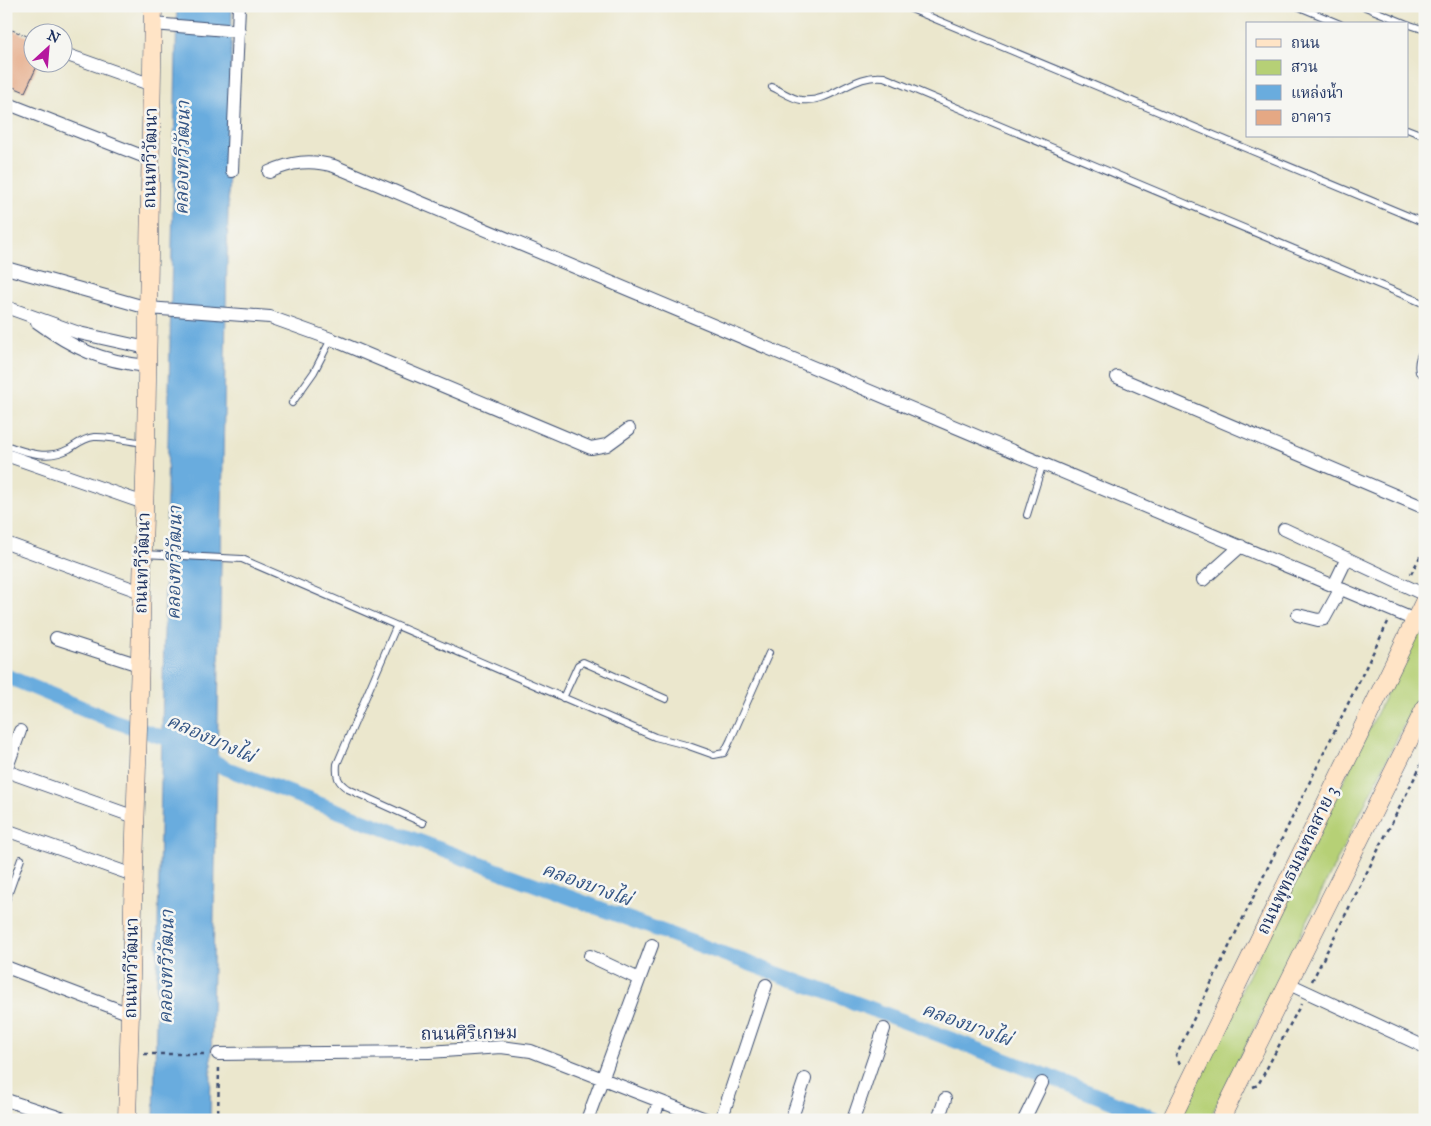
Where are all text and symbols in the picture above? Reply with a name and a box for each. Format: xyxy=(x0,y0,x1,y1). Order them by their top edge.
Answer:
north arrow xyxy=(22,22,72,72)
legend xyxy=(1246,22,1408,138)
text: N xyxy=(44,27,63,47)
text: ถนน xyxy=(1291,34,1320,52)
text: สวน xyxy=(1291,58,1318,76)
text: แหล่งน้ำ xyxy=(1291,82,1343,102)
water label: คลองทวีวัฒนา xyxy=(170,100,195,215)
street label: ถนนทวีวัฒนา xyxy=(138,107,162,209)
text: อาคาร xyxy=(1291,108,1331,126)
water label: คลองทวีวัฒนา xyxy=(162,505,187,620)
street label: ถนนทวีวัฒนา xyxy=(129,512,155,614)
water label: คลองบางไผ่ xyxy=(164,707,262,769)
street label: ถนนพุทธมณฑลสาย 3 xyxy=(1251,782,1343,938)
water label: คลองบางไผ่ xyxy=(539,855,638,912)
water label: คลองทวีวัฒนา xyxy=(154,909,179,1024)
street label: ถนนทวีวัฒนา xyxy=(119,917,143,1019)
water label: คลองบางไผ่ xyxy=(919,995,1018,1052)
street label: ถนนศิริเกษม xyxy=(420,1021,518,1045)

